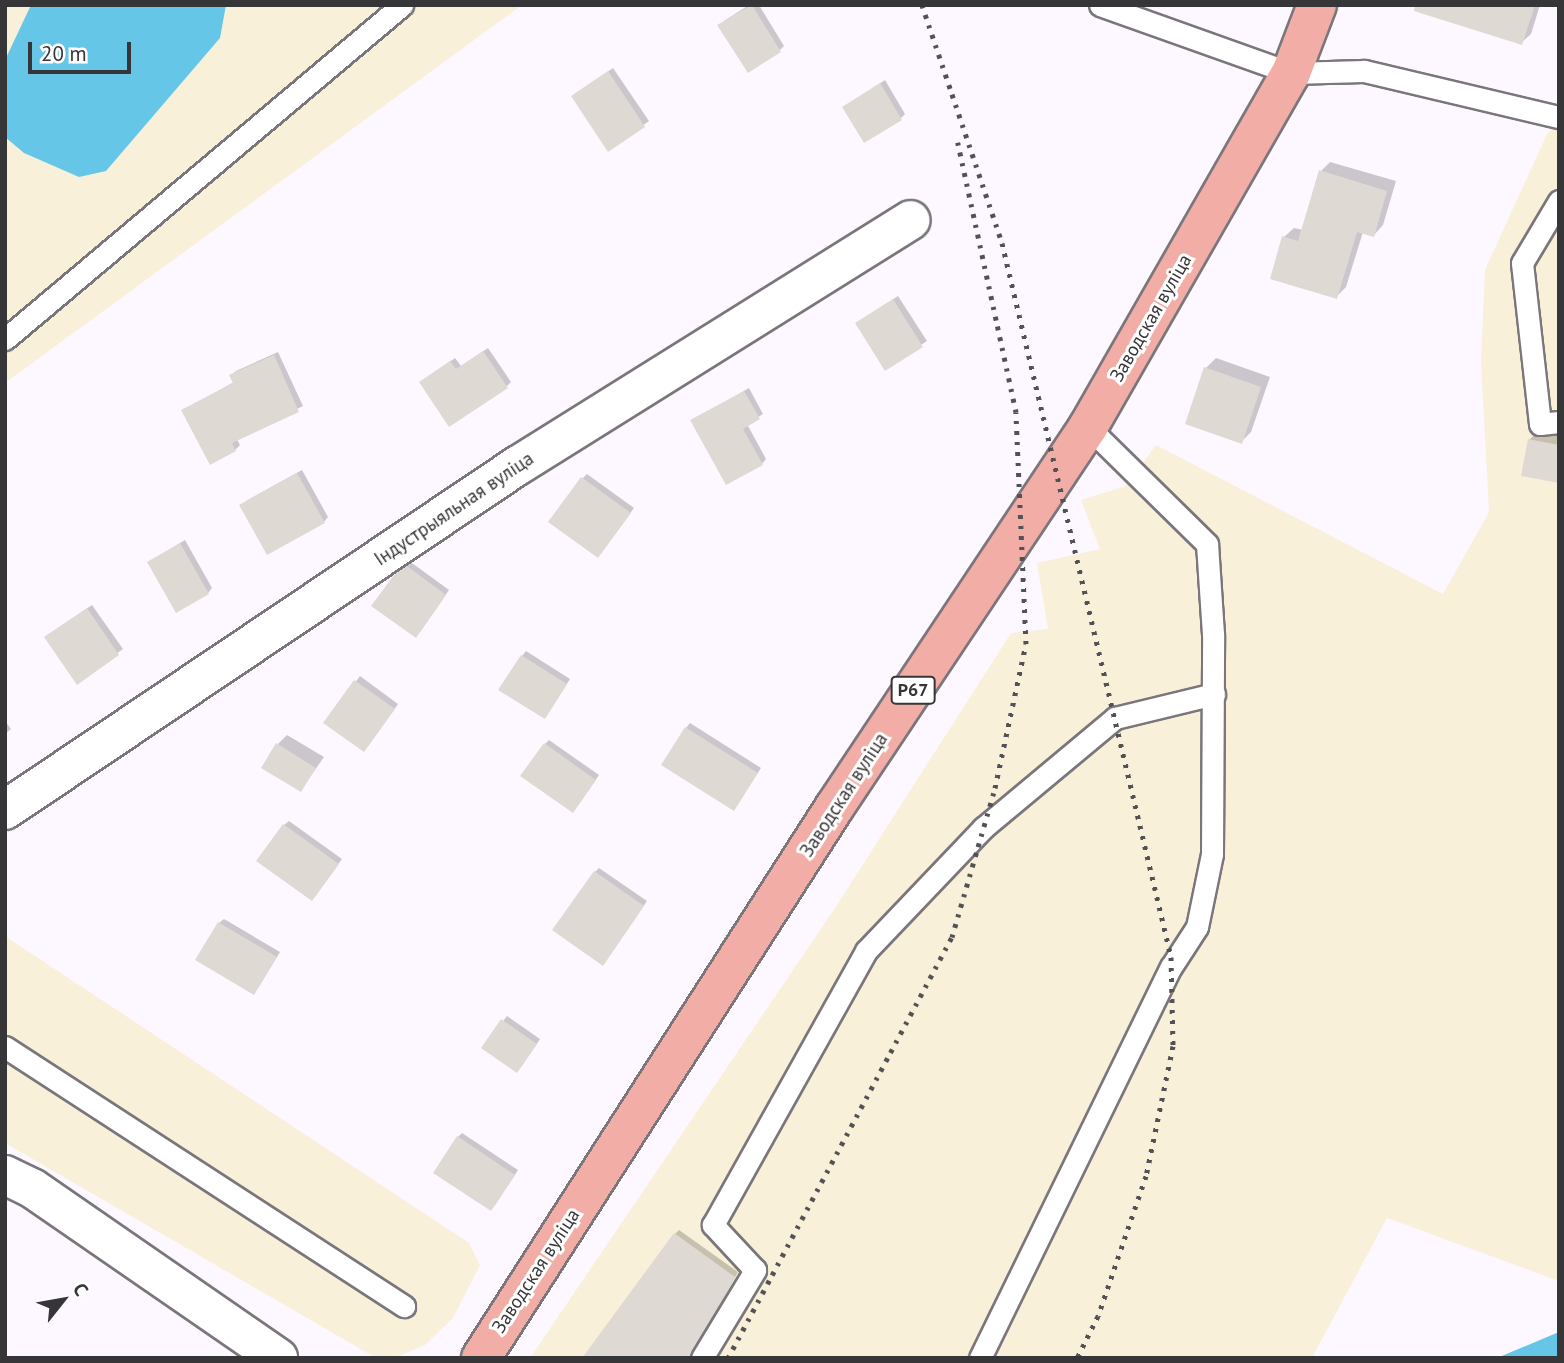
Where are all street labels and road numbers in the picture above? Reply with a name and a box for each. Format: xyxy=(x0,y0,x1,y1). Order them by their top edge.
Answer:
street label: Заводская вуліца xyxy=(1105,250,1197,386)
street label: Індустрыяльная вуліца xyxy=(370,447,538,571)
road number: Р67 xyxy=(890,676,936,704)
street label: Заводская вуліца xyxy=(795,729,893,861)
street label: Заводская вуліца xyxy=(487,1205,585,1337)

